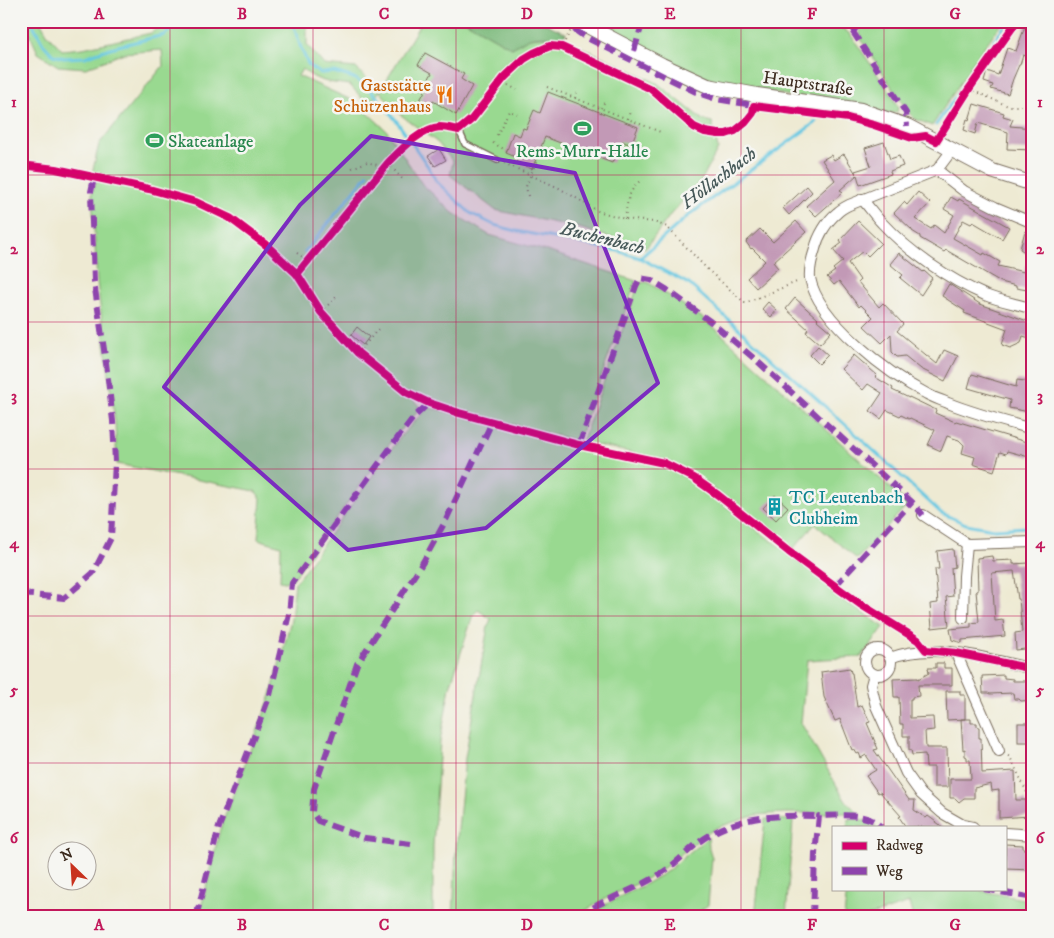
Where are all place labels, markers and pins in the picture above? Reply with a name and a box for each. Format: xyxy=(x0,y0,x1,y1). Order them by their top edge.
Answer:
place label: Gaststätte Schützenhaus xyxy=(334,75,431,118)
restaurant icon: Gaststätte Schützenhaus xyxy=(435,85,455,105)
sports icon: Rems-Murr-Halle xyxy=(572,118,592,138)
sports icon: Skateanlage xyxy=(144,131,164,151)
place label: Skateanlage xyxy=(168,131,254,153)
place label: Rems-Murr-Halle xyxy=(516,141,648,163)
place label: TC Leutenbach Clubheim xyxy=(789,487,904,530)
building icon: TC Leutenbach Clubheim xyxy=(765,497,785,517)

